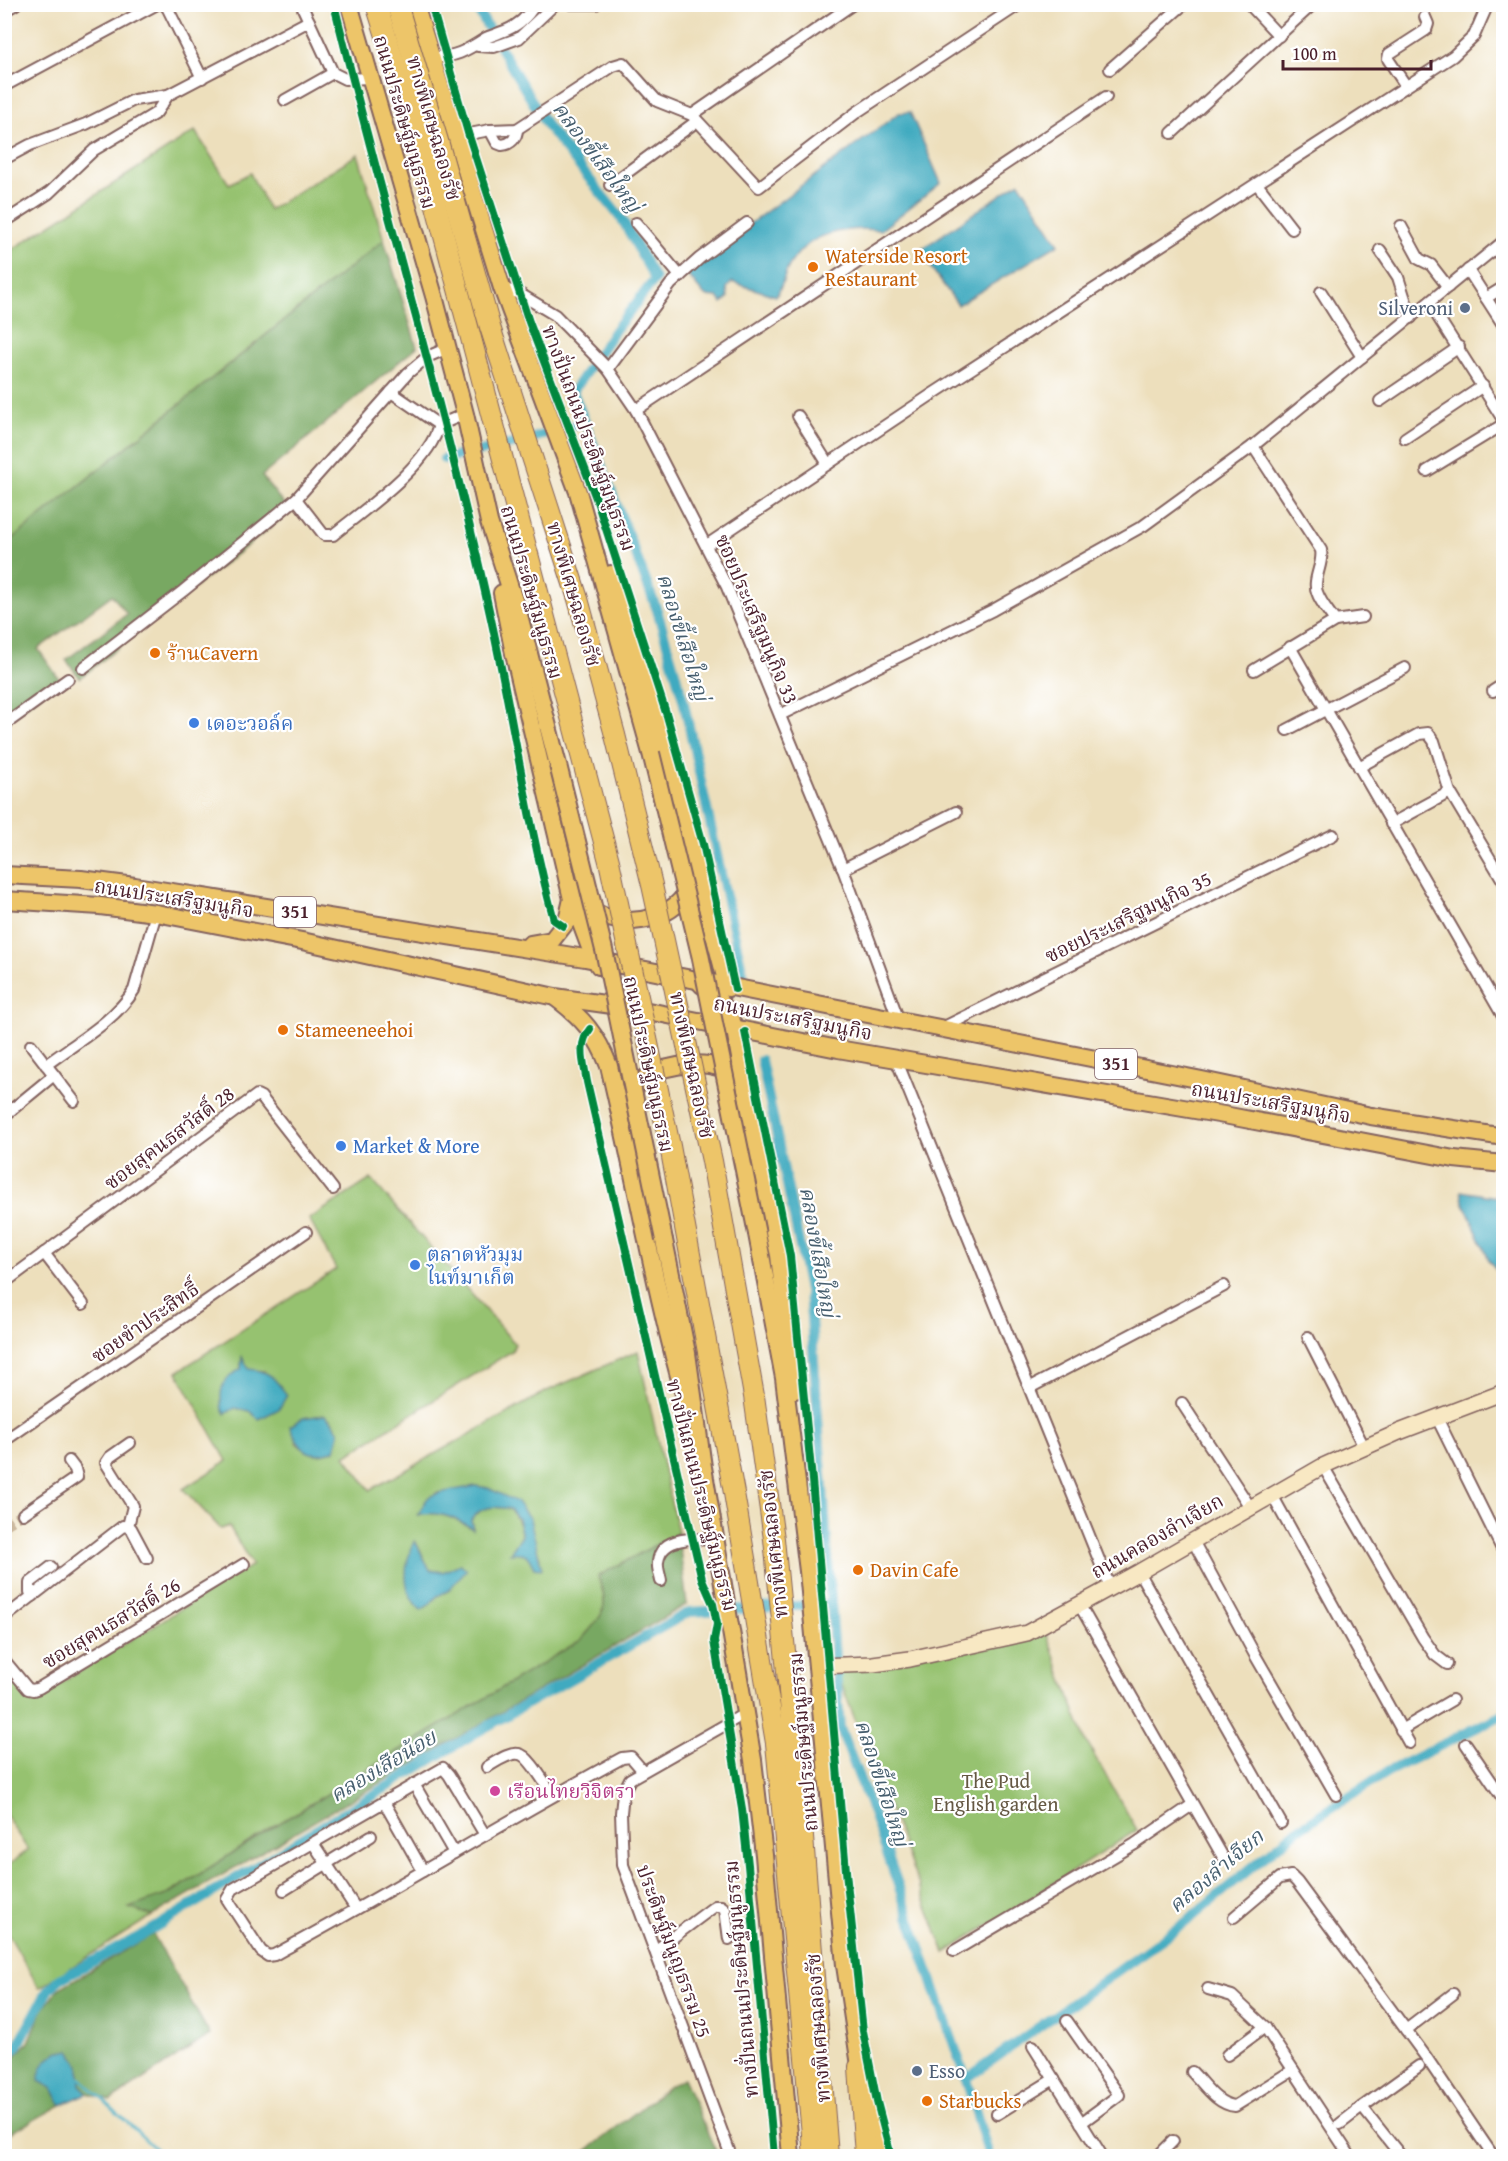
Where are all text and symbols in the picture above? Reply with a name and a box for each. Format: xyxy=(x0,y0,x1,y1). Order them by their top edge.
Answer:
street label: ถนนประดิษฐ์มนูธรรม xyxy=(367,32,444,212)
scale bar xyxy=(1283,33,1432,71)
text: 100 m xyxy=(1292,40,1337,67)
street label: ทางพิเศษฉลองรัช xyxy=(400,52,469,204)
water label: คลองขี้เสือใหญ่ xyxy=(545,95,651,221)
place label: Waterside Resort Restaurant xyxy=(825,241,968,293)
marker: Waterside Resort Restaurant xyxy=(806,260,820,274)
place label: Silveroni xyxy=(1378,293,1453,322)
marker: Silveroni xyxy=(1458,301,1472,315)
street label: ทางปั่นถนนประดิษฐ์มนูธรรม xyxy=(535,321,644,555)
street label: ถนนประดิษฐ์มนูธรรม xyxy=(494,502,571,682)
street label: ทางพิเศษฉลองรัช xyxy=(540,518,609,670)
street label: ซอยประเสริฐมนูกิจ 33 xyxy=(709,529,806,708)
water label: คลองขี้เสือใหญ่ xyxy=(649,569,718,707)
place label: ร้านCavern xyxy=(167,638,258,667)
marker: ร้านCavern xyxy=(148,646,162,660)
place label: เดอะวอล์ค xyxy=(206,708,293,737)
marker: เดอะวอล์ค xyxy=(187,716,201,730)
street label: ซอยประเสริฐมนูกิจ 35 xyxy=(1040,864,1216,970)
street label: ถนนประเสริฐมนูกิจ xyxy=(92,871,256,924)
road number: 351 xyxy=(274,897,316,927)
street label: ถนนประดิษฐ์มนูธรรม xyxy=(617,973,682,1155)
street label: ถนนประเสริฐมนูกิจ xyxy=(711,988,875,1047)
street label: ทางพิเศษฉลองรัช xyxy=(663,989,722,1141)
place label: Stameeneehoi xyxy=(295,1015,414,1044)
marker: Stameeneehoi xyxy=(276,1023,290,1037)
road number: 351 xyxy=(1095,1049,1137,1079)
street label: ถนนประเสริฐมนูกิจ xyxy=(1189,1073,1353,1130)
street label: ซอยสุคนธสวัสดิ์ 28 xyxy=(97,1079,240,1196)
place label: Market & More xyxy=(353,1131,480,1160)
marker: Market & More xyxy=(334,1139,348,1153)
water label: คลองขี้เสือใหญ่ xyxy=(792,1184,846,1322)
place label: ตลาดหัวมุม ไนท์มาเก็ต xyxy=(426,1239,523,1291)
marker: ตลาดหัวมุม ไนท์มาเก็ต xyxy=(408,1258,422,1272)
street label: ซอยขำประสิทธิ์ xyxy=(85,1273,206,1370)
street label: ทางปั่นถนนประดิษฐ์มนูธรรม xyxy=(660,1376,745,1614)
street label: ทางพิเศษฉลองรัช xyxy=(750,1468,795,1620)
street label: ถนนคลองลำเจียก xyxy=(1085,1486,1229,1585)
place label: Davin Cafe xyxy=(870,1555,959,1584)
marker: Davin Cafe xyxy=(851,1563,865,1577)
street label: ซอยสุคนธสวัสดิ์ 26 xyxy=(36,1570,185,1675)
street label: ถนนประดิษฐ์มนูธรรม xyxy=(780,1651,825,1833)
water label: คลองขี้เสือใหญ่ xyxy=(847,1715,919,1853)
water label: คลองเสือน้อย xyxy=(324,1721,443,1810)
park label: The Pud English garden xyxy=(934,1766,1058,1818)
place label: เรือนไทยวิจิตรา xyxy=(507,1776,635,1805)
marker: เรือนไทยวิจิตรา xyxy=(488,1784,502,1798)
water label: คลองลำเจียก xyxy=(1161,1821,1271,1920)
street label: ทางปั่นถนนประดิษฐ์มนูธรรม xyxy=(716,1859,765,2099)
street label: ประดิษฐ์มนูญธรรม 25 xyxy=(630,1860,719,2041)
street label: ทางพิเศษฉลองรัช xyxy=(798,1953,837,2104)
place label: Esso xyxy=(929,2056,965,2085)
marker: Esso xyxy=(910,2064,924,2078)
place label: Starbucks xyxy=(939,2086,1021,2115)
marker: Starbucks xyxy=(920,2094,934,2108)

